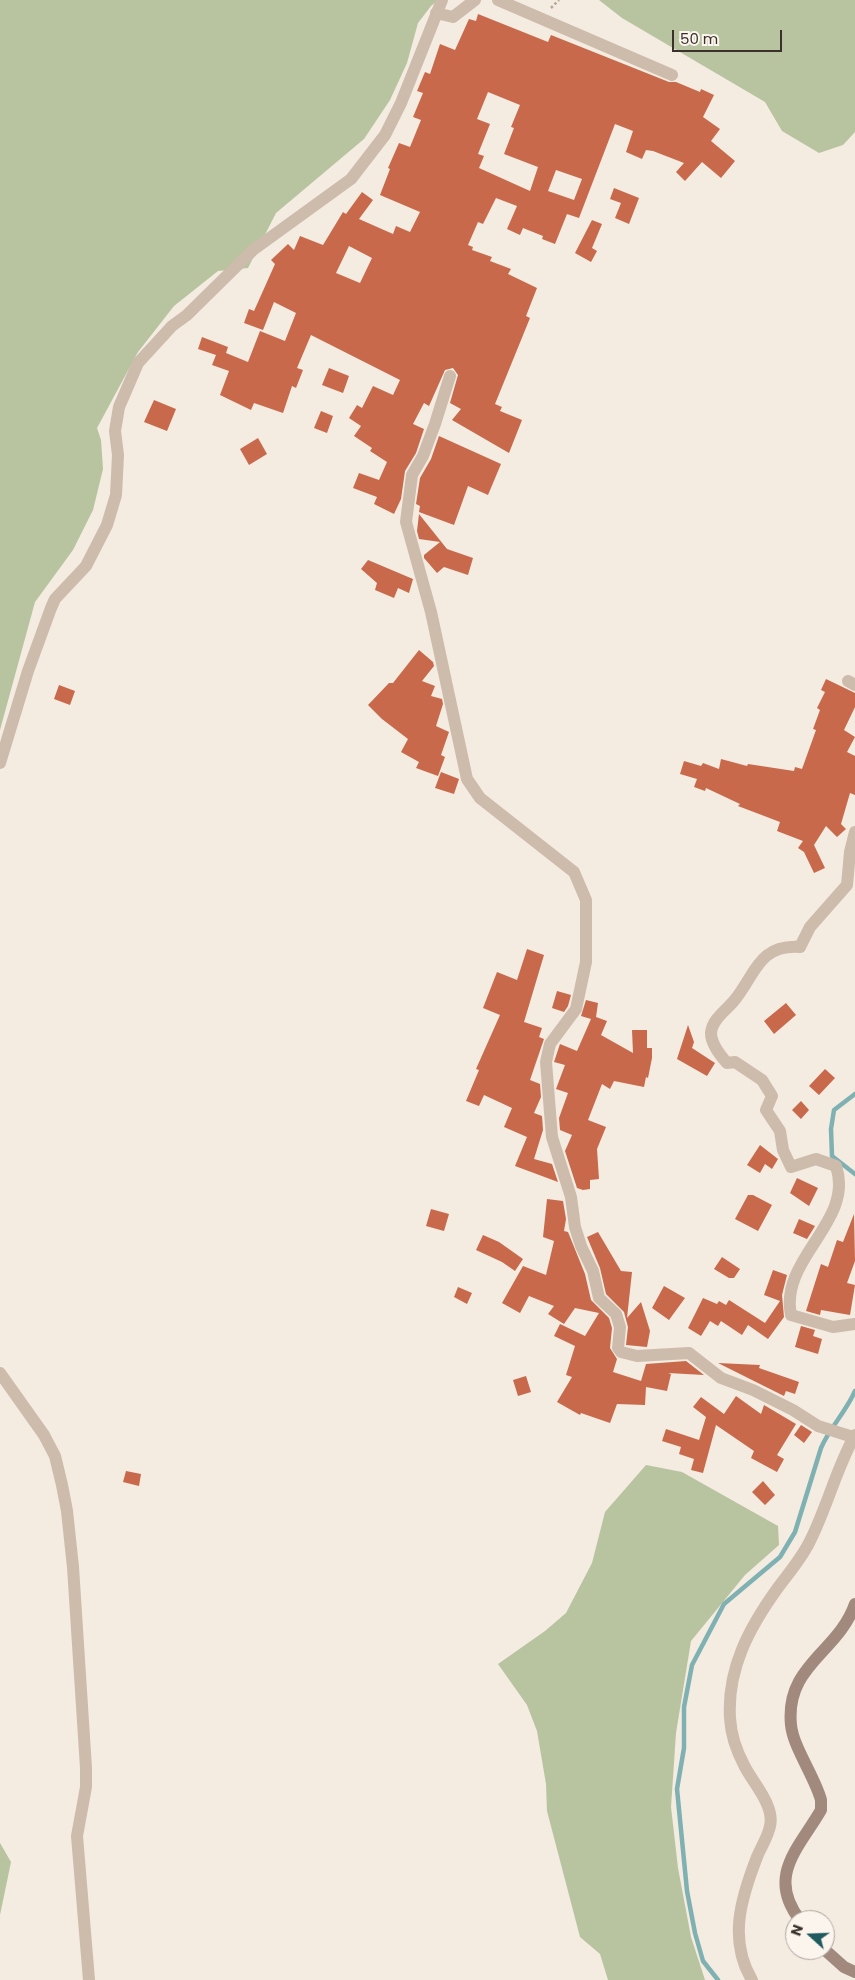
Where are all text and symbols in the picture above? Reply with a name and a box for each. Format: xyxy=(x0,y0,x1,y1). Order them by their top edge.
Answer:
scale bar xyxy=(675,20,785,52)
text: 50 m xyxy=(680,28,718,49)
north arrow xyxy=(785,1910,835,1960)
text: N xyxy=(786,1922,808,1939)

